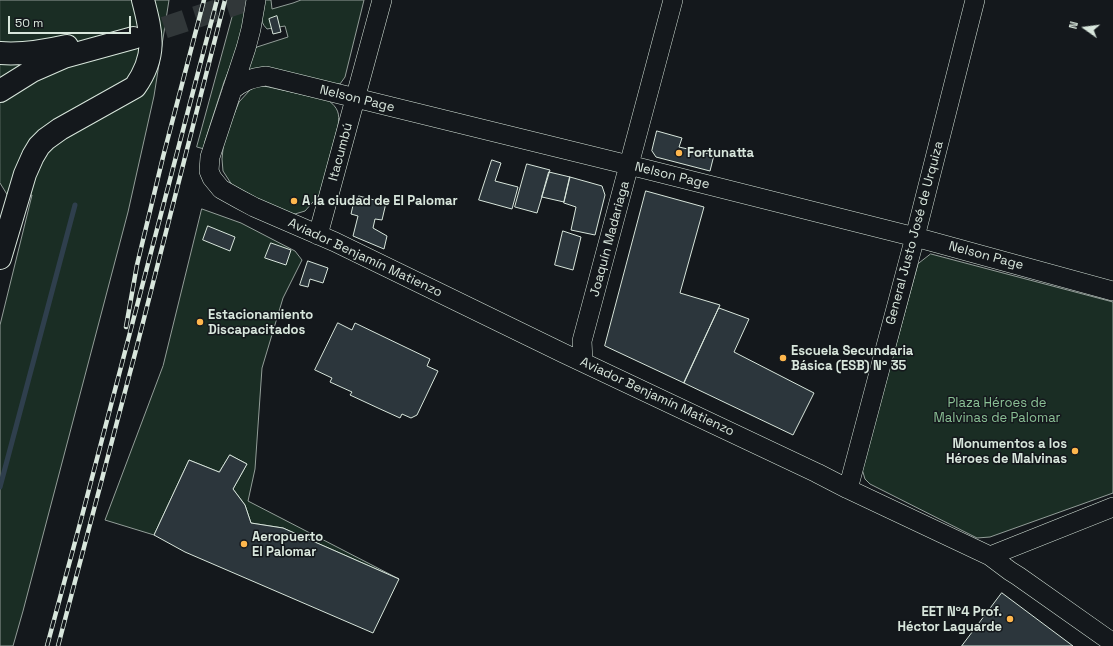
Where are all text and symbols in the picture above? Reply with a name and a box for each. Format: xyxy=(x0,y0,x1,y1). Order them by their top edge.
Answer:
scale bar xyxy=(10,8,133,34)
north arrow xyxy=(1065,8,1105,48)
text: 50 m xyxy=(15,15,43,31)
text: N xyxy=(1066,20,1081,30)
street label: Nelson Page xyxy=(318,82,396,116)
street label: Itacumbú xyxy=(326,121,356,183)
street label: General Justo José de Urquiza xyxy=(883,139,947,327)
place label: Fortunatta xyxy=(687,145,754,161)
marker: Fortunatta xyxy=(674,148,684,158)
street label: Nelson Page xyxy=(633,159,711,193)
street label: Joaquín Madariaga xyxy=(587,179,633,299)
place label: A la ciudad de El Palomar xyxy=(302,193,458,209)
marker: A la ciudad de El Palomar xyxy=(289,196,299,206)
street label: Aviador Benjamín Matienzo xyxy=(285,215,445,301)
street label: Nelson Page xyxy=(947,239,1025,273)
place label: Estacionamiento Discapacitados xyxy=(208,307,313,338)
marker: Estacionamiento Discapacitados xyxy=(195,317,205,327)
place label: Escuela Secundaria Básica (ESB) Nº 35 xyxy=(791,343,913,374)
marker: Escuela Secundaria Básica (ESB) Nº 35 xyxy=(778,353,788,363)
street label: Aviador Benjamín Matienzo xyxy=(577,354,737,440)
park label: Plaza Héroes de Malvinas de Palomar xyxy=(933,395,1061,426)
place label: Monumentos a los Héroes de Malvinas xyxy=(946,436,1067,467)
marker: Monumentos a los Héroes de Malvinas xyxy=(1070,446,1080,456)
place label: Aeropuerto El Palomar xyxy=(252,529,323,560)
marker: Aeropuerto El Palomar xyxy=(239,539,249,549)
place label: EET Nº4 Prof. Héctor Laguarde xyxy=(898,604,1002,635)
marker: EET Nº4 Prof. Héctor Laguarde xyxy=(1005,614,1015,624)

